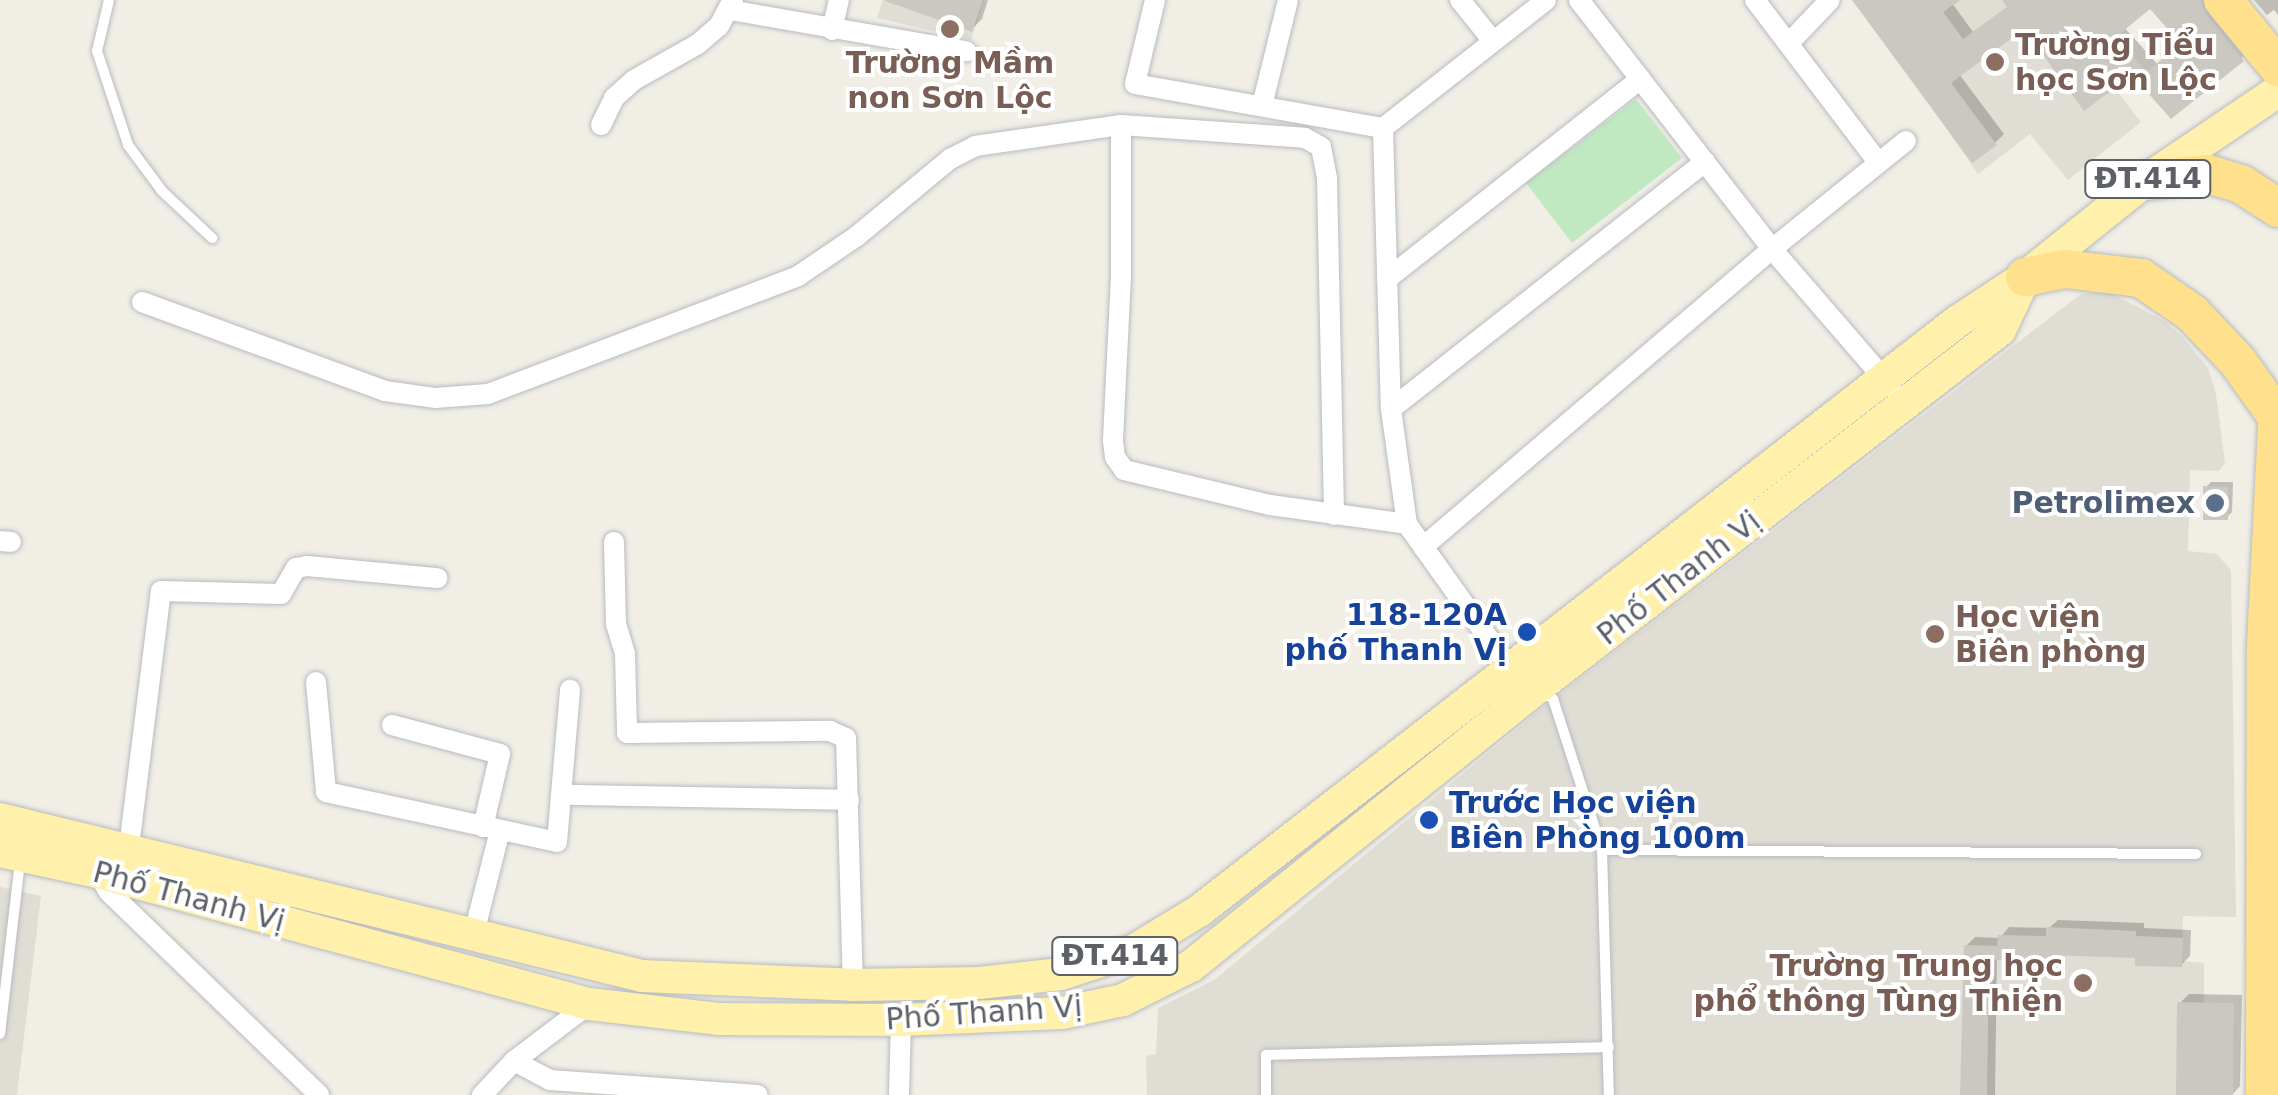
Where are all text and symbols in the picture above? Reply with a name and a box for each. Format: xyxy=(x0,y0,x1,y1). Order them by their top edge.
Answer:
marker: Trường Mầm non Sơn Lộc xyxy=(939,18,961,40)
place label: Trường Tiểu học Sơn Lộc xyxy=(2015,27,2217,98)
place label: Trường Mầm non Sơn Lộc xyxy=(846,45,1054,116)
marker: Trường Tiểu học Sơn Lộc xyxy=(1984,51,2006,73)
road number: ĐT.414 xyxy=(2083,156,2213,202)
place label: Petrolimex xyxy=(2011,485,2195,521)
marker: Petrolimex xyxy=(2204,492,2226,514)
street label: Phố Thanh Vị xyxy=(1590,503,1768,653)
place label: 118-120A phố Thanh Vị xyxy=(1284,597,1507,668)
place label: Học viện Biên phòng xyxy=(1955,599,2147,670)
marker: 118-120A phố Thanh Vị xyxy=(1516,621,1538,643)
marker: Học viện Biên phòng xyxy=(1924,623,1946,645)
place label: Trước Học viện Biên Phòng 100m xyxy=(1449,785,1745,856)
marker: Trước Học viện Biên Phòng 100m xyxy=(1418,809,1440,831)
street label: Phố Thanh Vị xyxy=(89,854,289,940)
road number: ĐT.414 xyxy=(1050,933,1180,979)
place label: Trường Trung học phổ thông Tùng Thiện xyxy=(1693,948,2063,1018)
marker: Trường Trung học phổ thông Tùng Thiện xyxy=(2072,972,2094,994)
street label: Phố Thanh Vị xyxy=(884,988,1084,1038)

